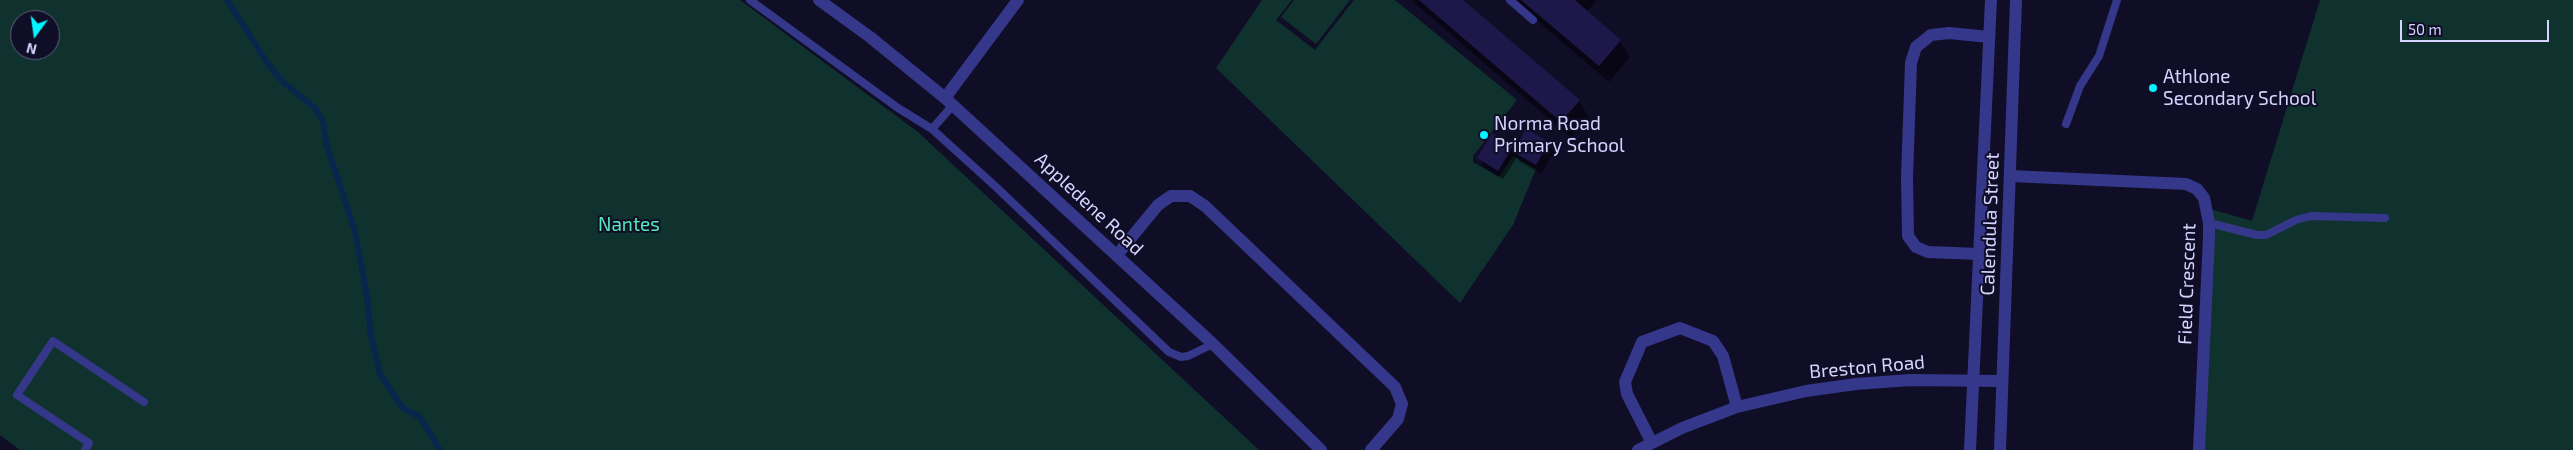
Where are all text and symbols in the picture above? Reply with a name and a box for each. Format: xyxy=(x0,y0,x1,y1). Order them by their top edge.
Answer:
north arrow xyxy=(10,10,60,60)
scale bar xyxy=(2403,10,2552,42)
text: 50 m xyxy=(2408,20,2442,38)
text: N xyxy=(25,40,38,59)
place label: Athlone Secondary School xyxy=(2163,66,2316,110)
marker: Athlone Secondary School xyxy=(2147,82,2159,94)
place label: Norma Road Primary School xyxy=(1494,113,1625,157)
marker: Norma Road Primary School xyxy=(1478,129,1490,141)
street label: Appledene Road xyxy=(1030,148,1148,260)
street label: Calendula Street xyxy=(1976,152,2004,296)
park label: Nantes xyxy=(598,214,660,236)
street label: Field Crescent xyxy=(2173,223,2201,345)
street label: Breston Road xyxy=(1808,351,1926,383)

